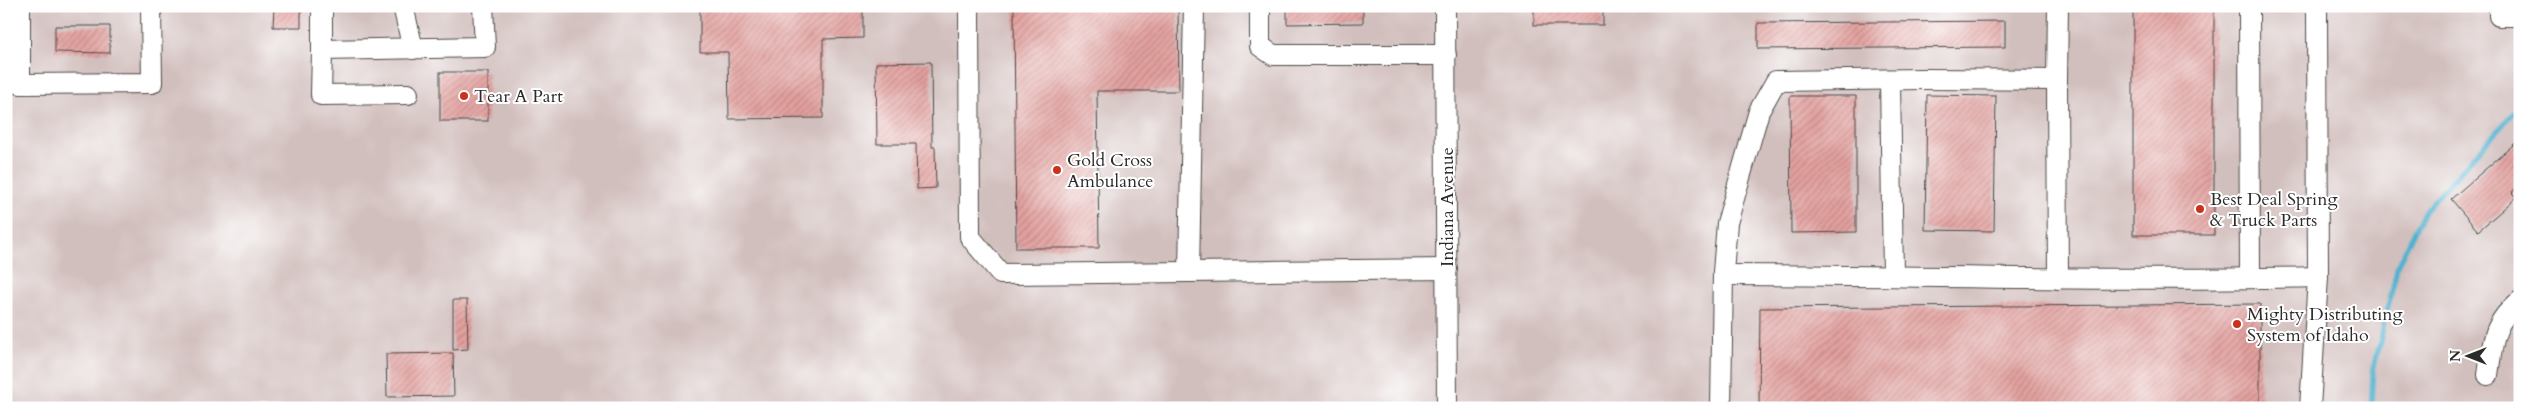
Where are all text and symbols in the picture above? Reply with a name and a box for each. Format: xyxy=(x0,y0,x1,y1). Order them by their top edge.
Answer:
place label: Tear A Part xyxy=(474,84,563,109)
marker: Tear A Part xyxy=(458,90,470,102)
street label: Indiana Avenue xyxy=(1435,147,1460,267)
place label: Gold Cross Ambulance xyxy=(1067,148,1154,194)
marker: Gold Cross Ambulance xyxy=(1051,164,1063,176)
place label: Best Deal Spring & Truck Parts xyxy=(2210,187,2338,233)
marker: Best Deal Spring & Truck Parts xyxy=(2194,203,2206,215)
place label: Mighty Distributing System of Idaho xyxy=(2247,302,2404,348)
marker: Mighty Distributing System of Idaho xyxy=(2231,318,2243,330)
north arrow xyxy=(2444,332,2494,382)
text: N xyxy=(2446,350,2465,362)

